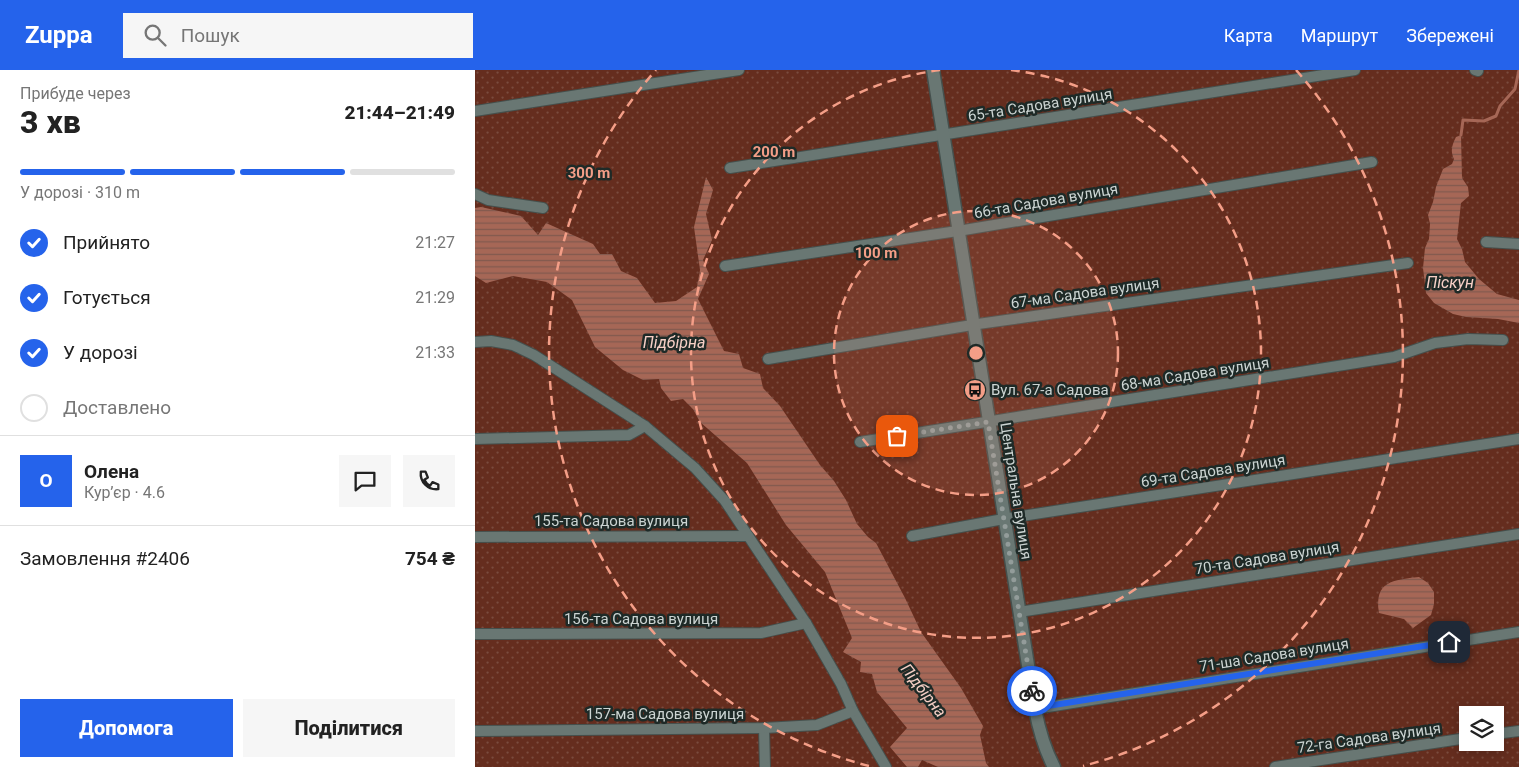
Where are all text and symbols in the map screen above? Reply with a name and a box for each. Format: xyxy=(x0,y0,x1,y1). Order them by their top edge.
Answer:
search box xyxy=(123,13,473,58)
text: Zuppa xyxy=(25,21,93,49)
icon: search xyxy=(141,21,169,49)
text: Пошук xyxy=(181,24,240,47)
text: Карта xyxy=(1224,25,1273,46)
text: Маршрут xyxy=(1301,25,1378,46)
text: Збережені xyxy=(1406,25,1494,46)
text: Прибуде через xyxy=(20,84,131,103)
street label: 65-та Садова вулиця xyxy=(967,85,1113,125)
text: 21:44–21:49 xyxy=(344,101,455,124)
text: 3 хв xyxy=(20,103,81,141)
text: 200 m xyxy=(753,143,795,161)
text: 300 m xyxy=(568,164,610,182)
street label: 66-та Садова вулиця xyxy=(973,179,1119,223)
text: У дорозі · 310 m xyxy=(20,183,140,202)
icon: check xyxy=(20,229,48,257)
text: Прийнято xyxy=(63,231,150,254)
text: 21:27 xyxy=(415,233,455,252)
text: 100 m xyxy=(855,244,897,262)
water label: Піскун xyxy=(1426,273,1474,292)
street label: 67-ма Садова вулиця xyxy=(1010,274,1160,312)
icon: check xyxy=(20,284,48,312)
text: Готується xyxy=(63,286,151,309)
text: 21:29 xyxy=(415,288,455,307)
water label: Підбірна xyxy=(643,333,705,352)
icon: check xyxy=(20,339,48,367)
text: У дорозі xyxy=(63,341,138,364)
text: 21:33 xyxy=(415,343,455,362)
centre of rings xyxy=(967,344,985,362)
street label: 68-ма Садова вулиця xyxy=(1120,353,1270,395)
bus stop icon: Вул. 67-а Садова xyxy=(963,378,987,402)
place label: Вул. 67-а Садова xyxy=(991,381,1109,399)
text: Доставлено xyxy=(63,396,171,419)
pin xyxy=(876,415,918,457)
street label: Центральна вулиця xyxy=(996,421,1036,561)
icon: bag xyxy=(883,422,911,450)
street label: 69-та Садова вулиця xyxy=(1140,451,1286,491)
button: chat xyxy=(339,455,391,507)
button: phone xyxy=(403,455,455,507)
text: Олена xyxy=(84,460,139,483)
text: О xyxy=(39,469,53,492)
text: Кур’єр · 4.6 xyxy=(84,483,165,502)
street label: 155-та Садова вулиця xyxy=(534,512,688,530)
street label: 70-та Садова вулиця xyxy=(1194,538,1340,578)
text: Замовлення #2406 xyxy=(20,547,190,570)
text: 754 ₴ xyxy=(405,547,455,570)
street label: 156-та Садова вулиця xyxy=(564,610,718,628)
pin xyxy=(1428,621,1470,663)
icon: home xyxy=(1435,628,1463,656)
street label: 71-ша Садова вулиця xyxy=(1198,634,1350,676)
water label: Підбірна xyxy=(897,660,950,721)
courier xyxy=(1007,666,1057,716)
icon: bike xyxy=(1018,677,1046,705)
button: Допомога xyxy=(20,699,233,757)
button: Поділитися xyxy=(243,699,455,757)
street label: 157-ма Садова вулиця xyxy=(586,705,744,723)
map controls xyxy=(1459,706,1504,751)
button: layers xyxy=(1459,706,1504,751)
street label: 72-га Садова вулиця xyxy=(1296,719,1442,757)

